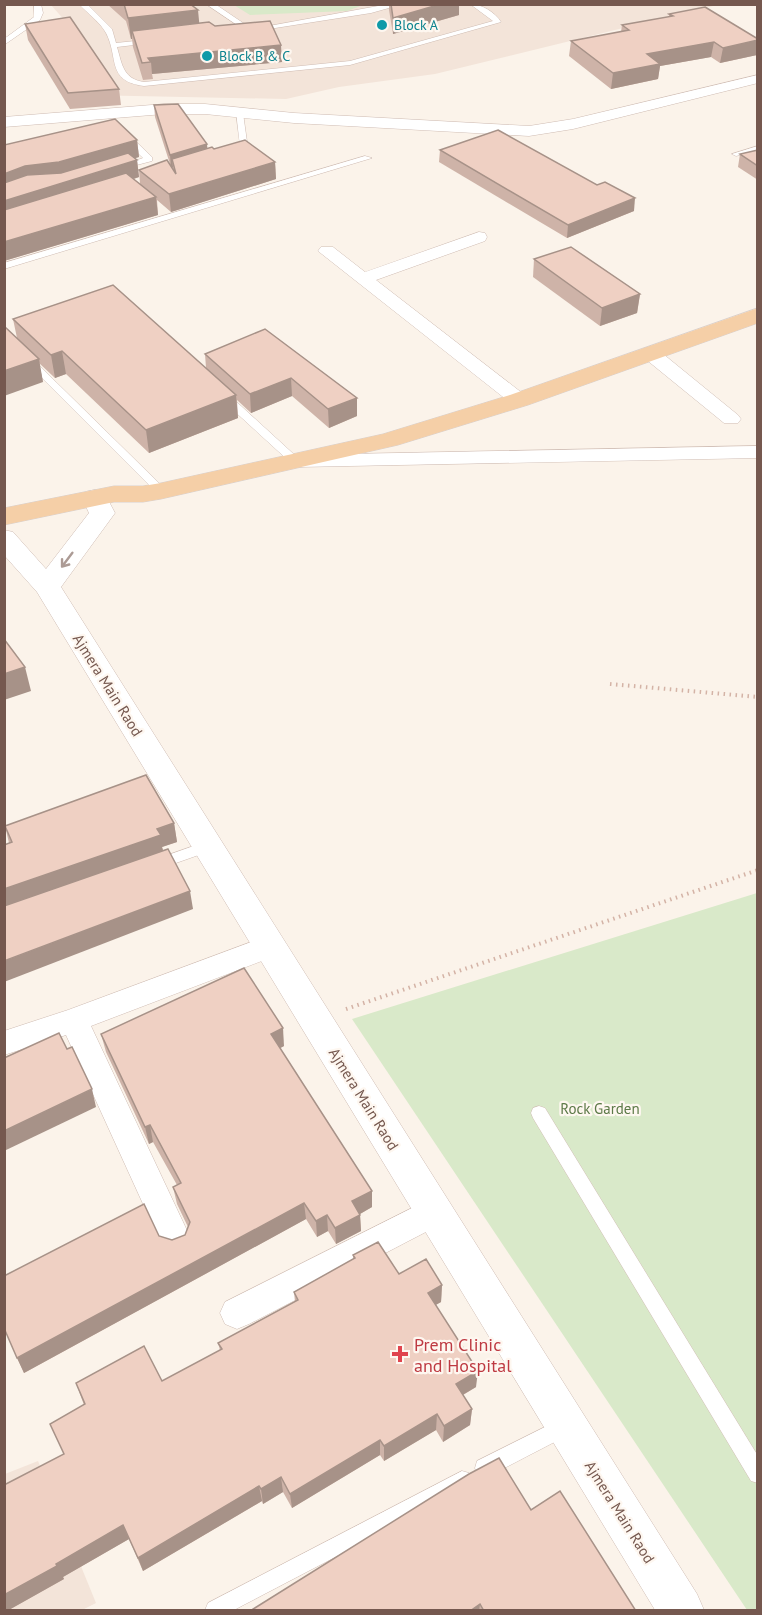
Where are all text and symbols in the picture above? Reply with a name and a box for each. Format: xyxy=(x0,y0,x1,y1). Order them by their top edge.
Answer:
place label: Block A xyxy=(394,16,439,34)
marker: Block A xyxy=(375,18,389,32)
place label: Block B & C xyxy=(219,47,290,65)
marker: Block B & C xyxy=(200,49,214,63)
one-way arrow xyxy=(61,551,73,567)
street label: Ajmera Main Raod xyxy=(69,630,147,740)
street label: Ajmera Main Raod xyxy=(325,1044,403,1154)
park label: Rock Garden xyxy=(560,1099,640,1118)
place label: Prem Clinic and Hospital xyxy=(414,1333,512,1377)
marker: Prem Clinic and Hospital xyxy=(391,1345,409,1363)
street label: Ajmera Main Raod xyxy=(581,1457,659,1567)

